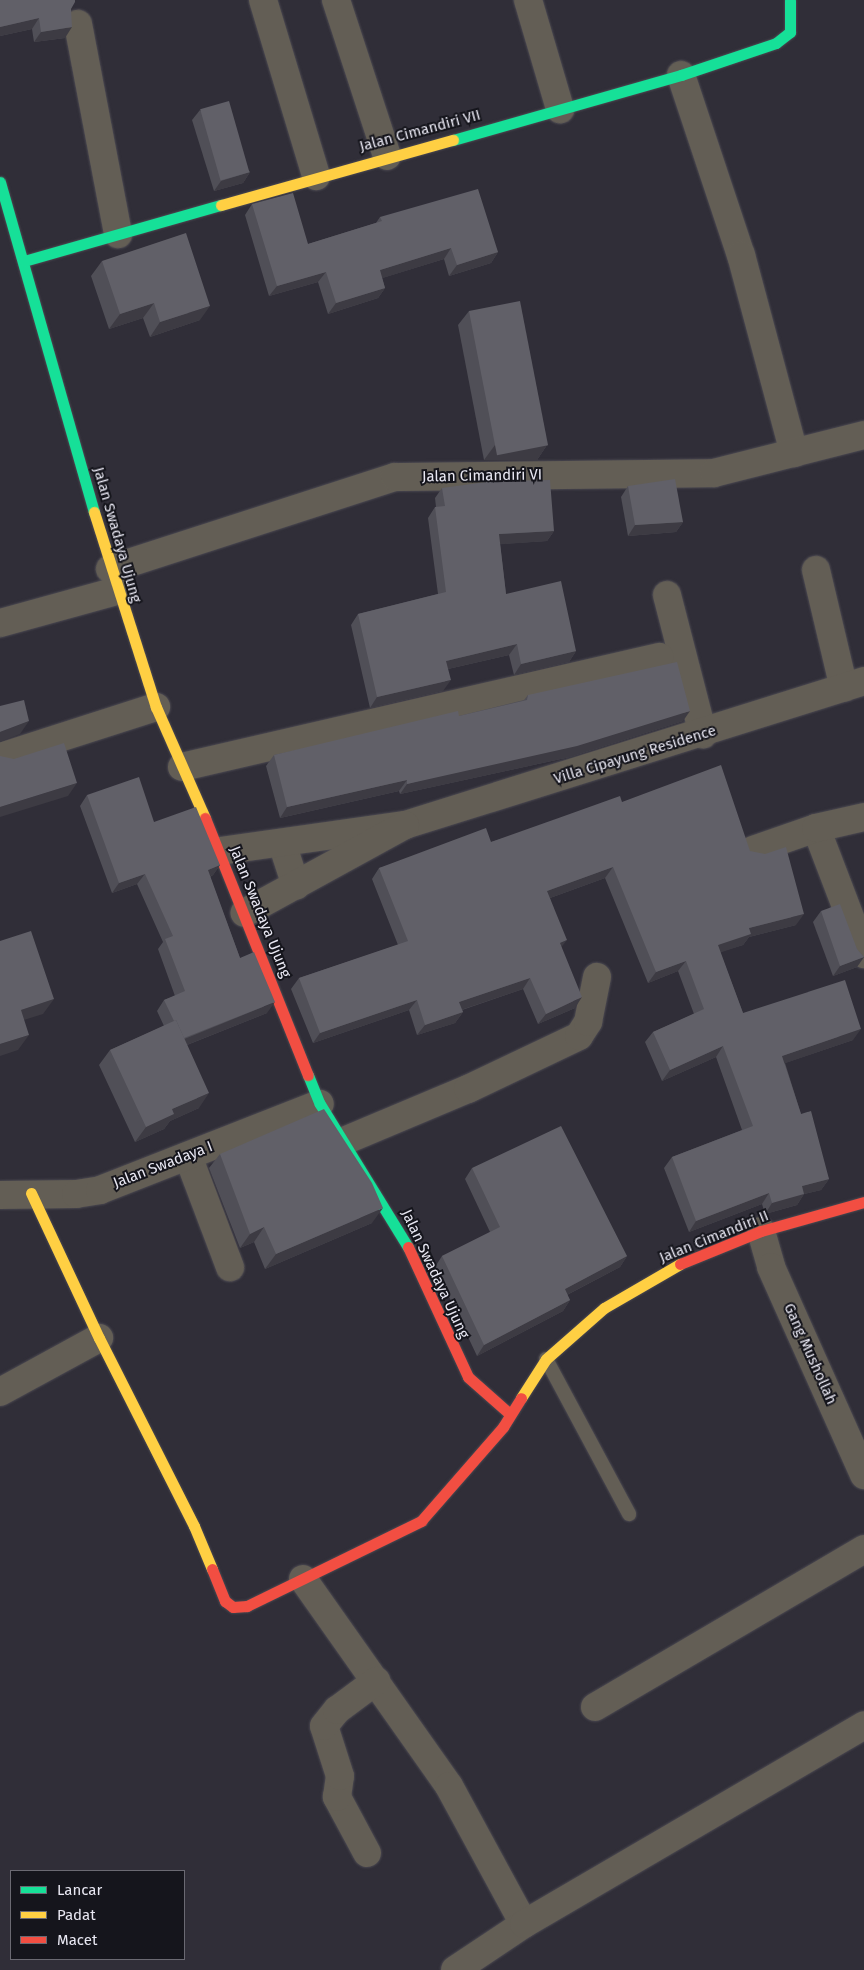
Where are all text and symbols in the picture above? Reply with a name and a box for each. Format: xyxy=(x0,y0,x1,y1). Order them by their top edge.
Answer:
street label: Jalan Cimandiri VII xyxy=(357,106,483,156)
street label: Jalan Swadaya Ujung xyxy=(89,465,145,605)
street label: Jalan Cimandiri VI xyxy=(422,466,542,486)
street label: Villa Cipayung Residence xyxy=(552,722,718,788)
street label: Jalan Swadaya Ujung xyxy=(225,844,295,980)
street label: Jalan Swadaya I xyxy=(111,1138,215,1192)
street label: Jalan Swadaya Ujung xyxy=(397,1207,473,1341)
street label: Jalan Cimandiri II xyxy=(657,1207,771,1267)
street label: Gang Mushollah xyxy=(780,1301,840,1407)
legend xyxy=(10,1870,185,1960)
text: Lancar xyxy=(57,1881,102,1899)
text: Padat xyxy=(57,1906,96,1924)
text: Macet xyxy=(57,1931,97,1949)

